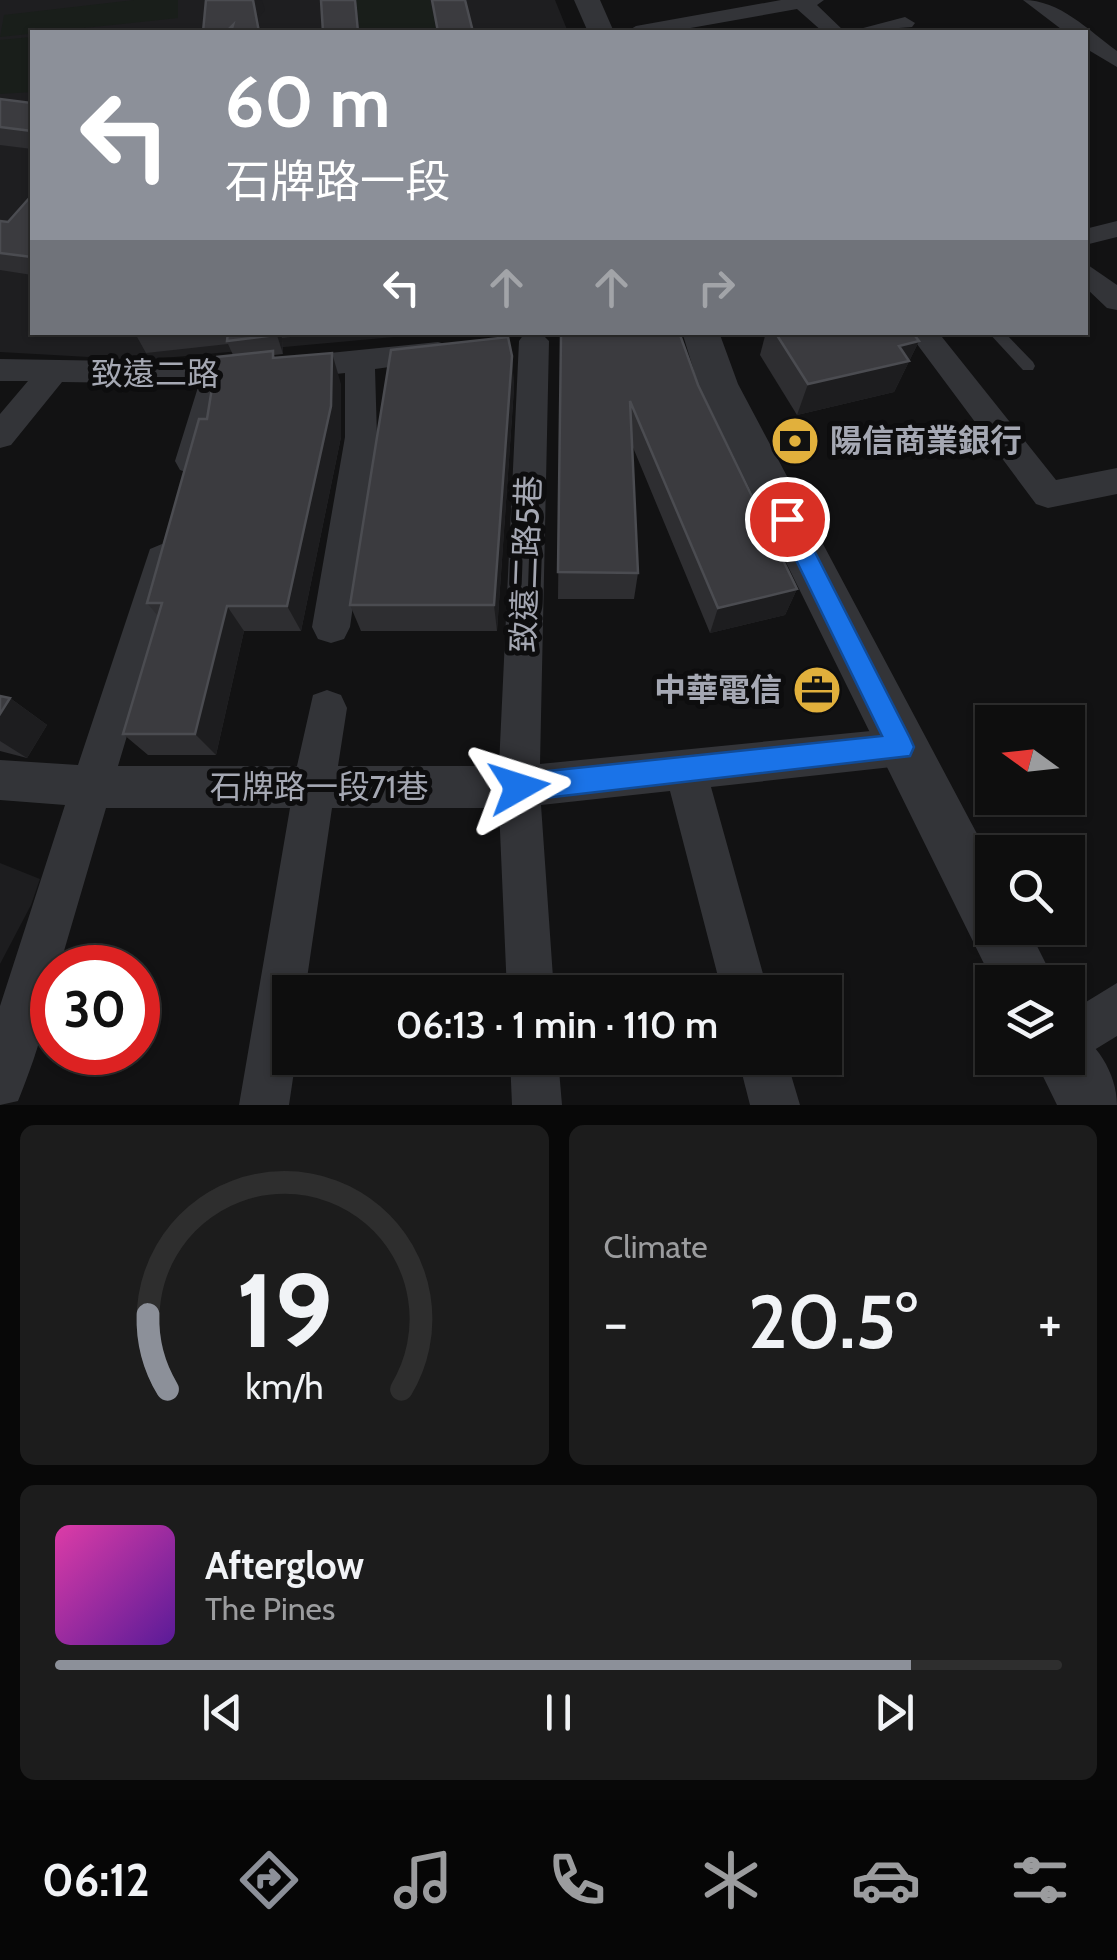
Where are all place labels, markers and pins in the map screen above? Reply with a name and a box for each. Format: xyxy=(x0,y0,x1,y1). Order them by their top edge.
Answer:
bank icon: 陽信商業銀行 xyxy=(769,415,821,467)
place label: 陽信商業銀行 xyxy=(830,421,1022,460)
pin xyxy=(745,477,830,562)
office icon: 中華電信 xyxy=(791,664,843,716)
place label: 中華電信 xyxy=(654,670,782,709)

